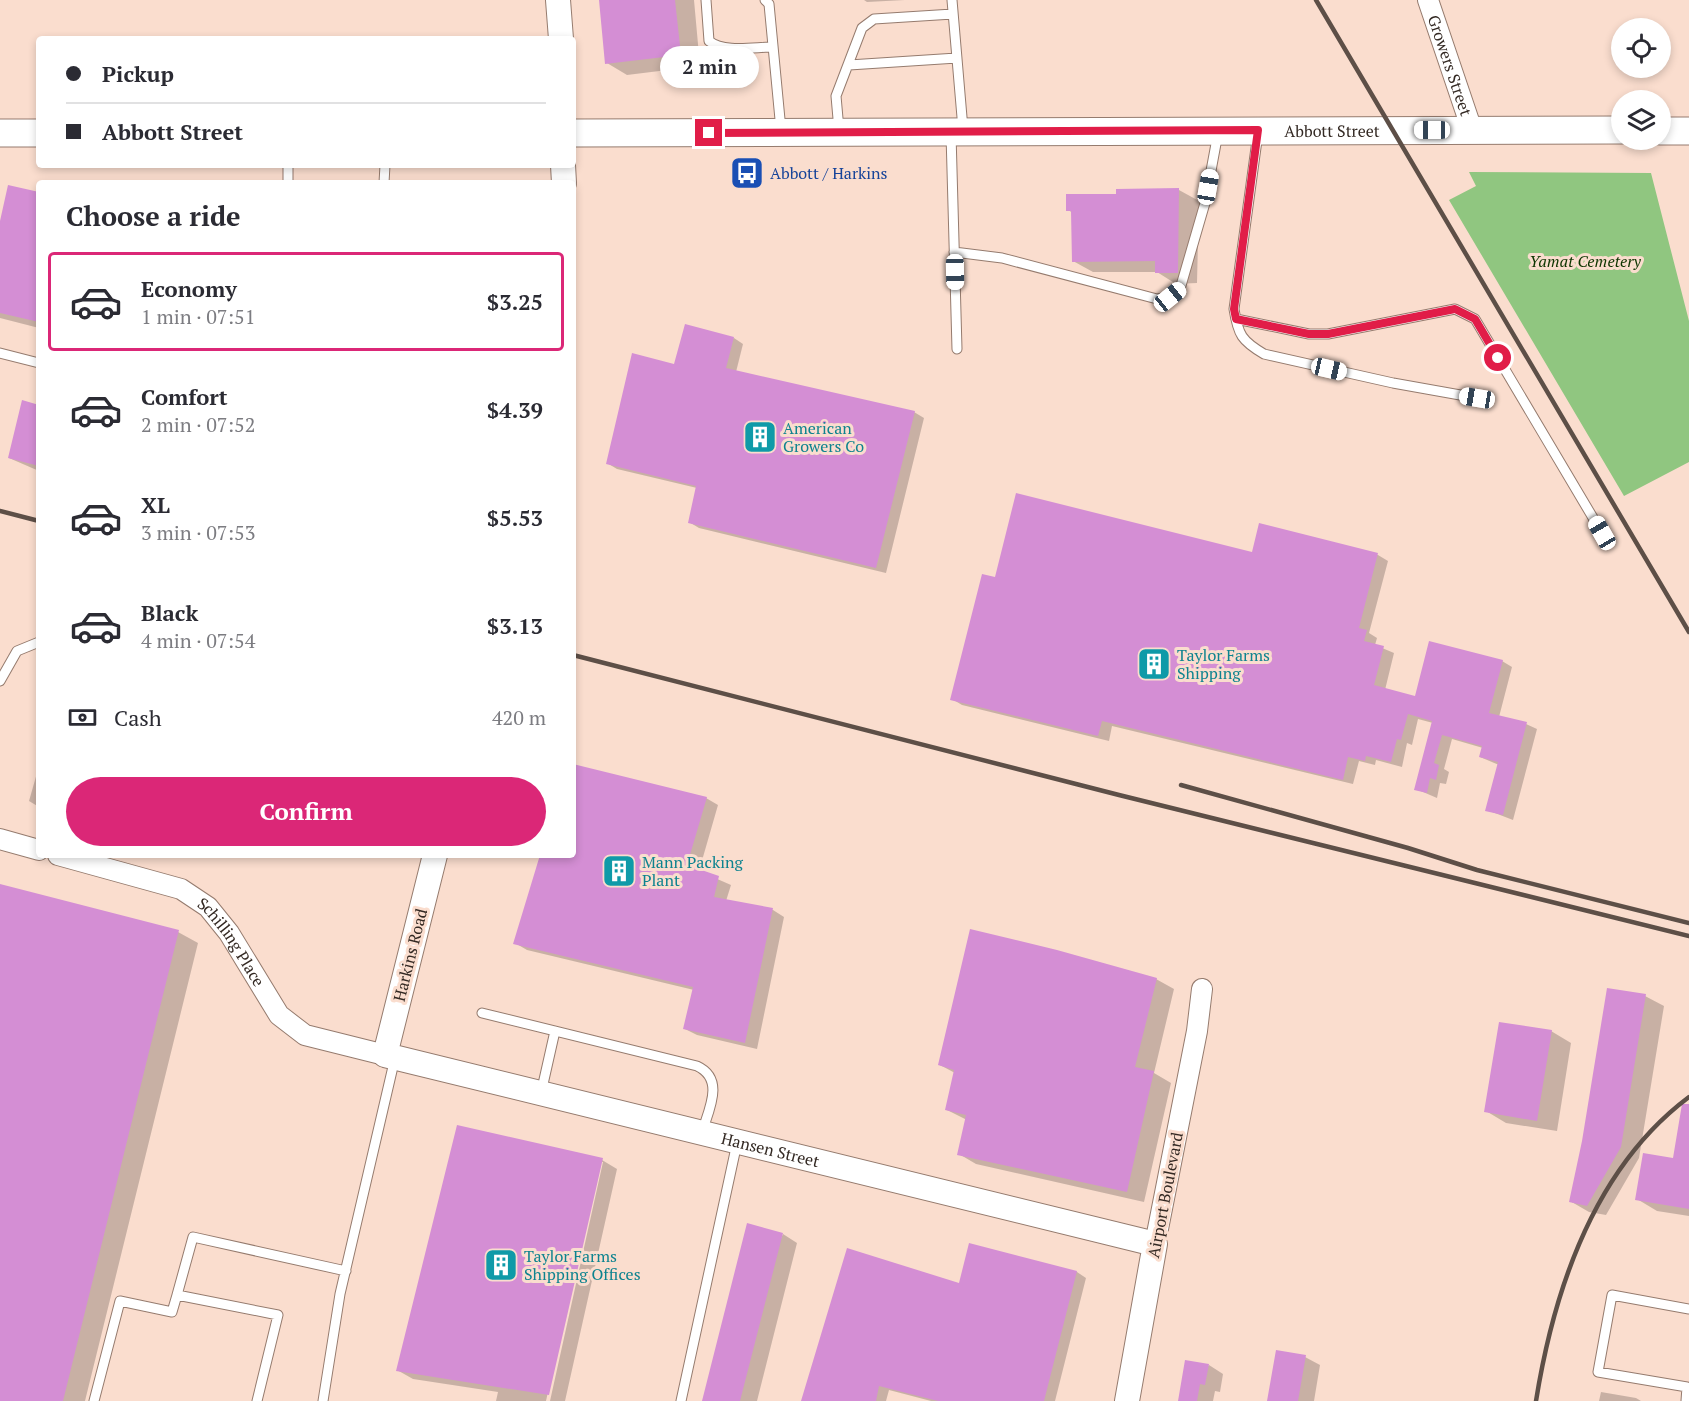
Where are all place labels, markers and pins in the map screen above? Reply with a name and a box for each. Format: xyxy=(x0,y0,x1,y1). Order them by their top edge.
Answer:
bus stop icon: Abbott / Harkins xyxy=(729,155,765,191)
place label: Abbott / Harkins xyxy=(770,162,888,184)
place label: American Growers Co xyxy=(783,417,864,457)
building icon: American Growers Co xyxy=(742,419,778,455)
place label: Taylor Farms Shipping xyxy=(1177,644,1270,684)
building icon: Taylor Farms Shipping xyxy=(1136,646,1172,682)
place label: Mann Packing Plant xyxy=(642,851,743,891)
building icon: Mann Packing Plant xyxy=(601,853,637,889)
place label: Taylor Farms Shipping Offices xyxy=(524,1245,641,1285)
building icon: Taylor Farms Shipping Offices xyxy=(483,1247,519,1283)

